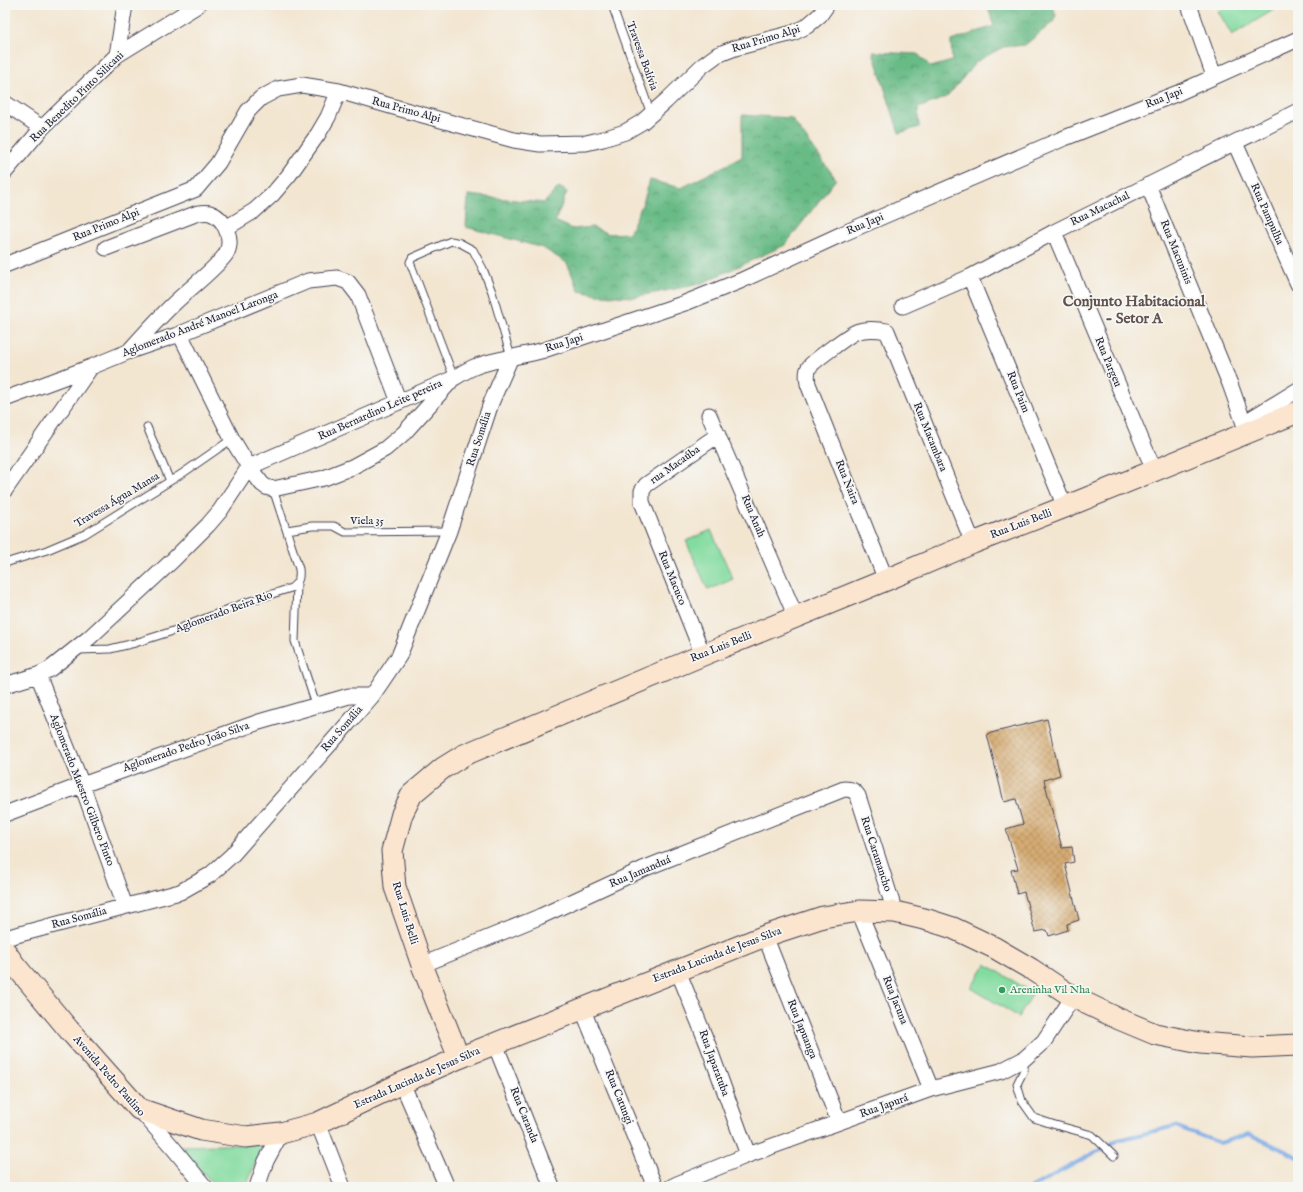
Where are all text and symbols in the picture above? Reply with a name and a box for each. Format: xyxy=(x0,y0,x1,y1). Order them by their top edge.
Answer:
street label: Travessa Bolívia xyxy=(623,20,661,93)
street label: Rua Primo Alpi xyxy=(730,22,802,56)
street label: Rua Benedito Pinto Silicani xyxy=(27,48,127,146)
street label: Rua Japi xyxy=(1143,84,1185,112)
street label: Rua Primo Alpi xyxy=(370,94,442,126)
street label: Rua Pampulha xyxy=(1247,181,1287,247)
street label: Rua Macachal xyxy=(1068,189,1132,229)
street label: Rua Primo Alpi xyxy=(71,205,141,245)
street label: Rua Japi xyxy=(844,210,886,238)
street label: Rua Macuninis xyxy=(1157,218,1195,286)
street label: Aglomerado André Manoel Laronga xyxy=(119,288,280,361)
district label: Conjunto Habitacional - Setor A xyxy=(1063,292,1206,328)
street label: Rua Japi xyxy=(543,330,585,356)
street label: Rua Pargeu xyxy=(1091,335,1125,389)
street label: Rua Paim xyxy=(1003,369,1033,415)
street label: Rua Bernardino Leite pereira xyxy=(316,376,444,444)
street label: Rua Macambara xyxy=(910,400,950,474)
street label: Rua Somália xyxy=(464,410,494,468)
street label: rua Macaúba xyxy=(647,443,703,487)
street label: Rua Naira xyxy=(832,458,862,507)
street label: Travessa Água Mansa xyxy=(72,469,162,531)
street label: Rua Anah xyxy=(738,493,768,540)
street label: Rua Luis Belli xyxy=(988,506,1054,542)
street label: Viela 35 xyxy=(349,514,384,528)
street label: Rua Macuco xyxy=(655,549,689,607)
street label: Aglomerado Beira Rio xyxy=(173,588,275,636)
street label: Rua Luis Belli xyxy=(688,628,754,666)
street label: Rua Somália xyxy=(318,703,366,755)
street label: Aglomerado Maestro Gilbero Pinto xyxy=(46,711,118,868)
street label: Aglomerado Pedro João Silva xyxy=(120,719,251,776)
street label: Rua Caramancho xyxy=(857,815,895,893)
street label: Rua Jamanduá xyxy=(607,853,673,891)
street label: Rua Luis Belli xyxy=(389,880,421,946)
street label: Rua Somália xyxy=(50,904,108,932)
street label: Estrada Lucinda de Jesus Silva xyxy=(651,924,784,986)
street label: Rua Jacuna xyxy=(879,974,911,1027)
place label: Areninha Vil Nha xyxy=(1009,983,1090,997)
marker: Areninha Vil Nha xyxy=(997,985,1007,995)
street label: Rua Japuanga xyxy=(784,997,820,1061)
street label: Rua Japaratuba xyxy=(695,1028,733,1098)
street label: Avenida Pedro Paulino xyxy=(69,1032,148,1119)
street label: Estrada Lucinda de Jesus Silva xyxy=(352,1044,482,1112)
street label: Rua Catungi xyxy=(602,1067,636,1127)
street label: Rua Caranda xyxy=(506,1085,542,1145)
street label: Rua Japurá xyxy=(858,1091,910,1121)

